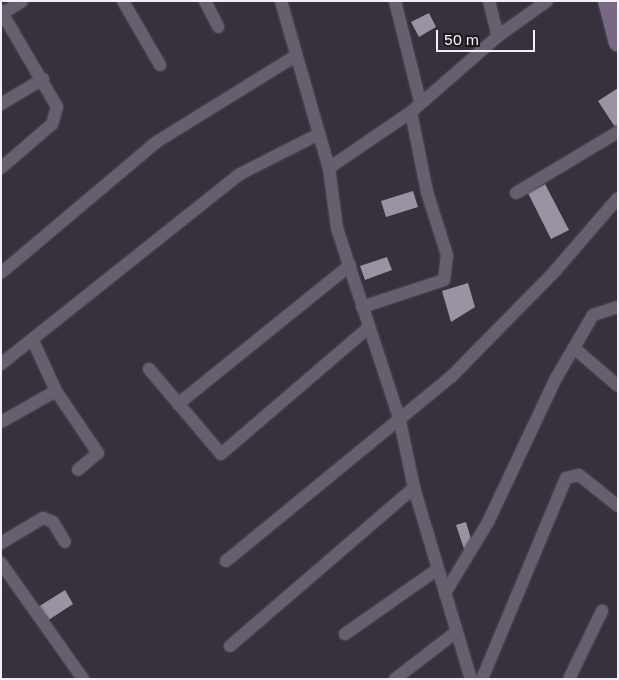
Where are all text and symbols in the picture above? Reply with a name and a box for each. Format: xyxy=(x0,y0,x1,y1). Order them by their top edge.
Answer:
scale bar xyxy=(439,20,538,52)
text: 50 m xyxy=(444,30,479,48)

